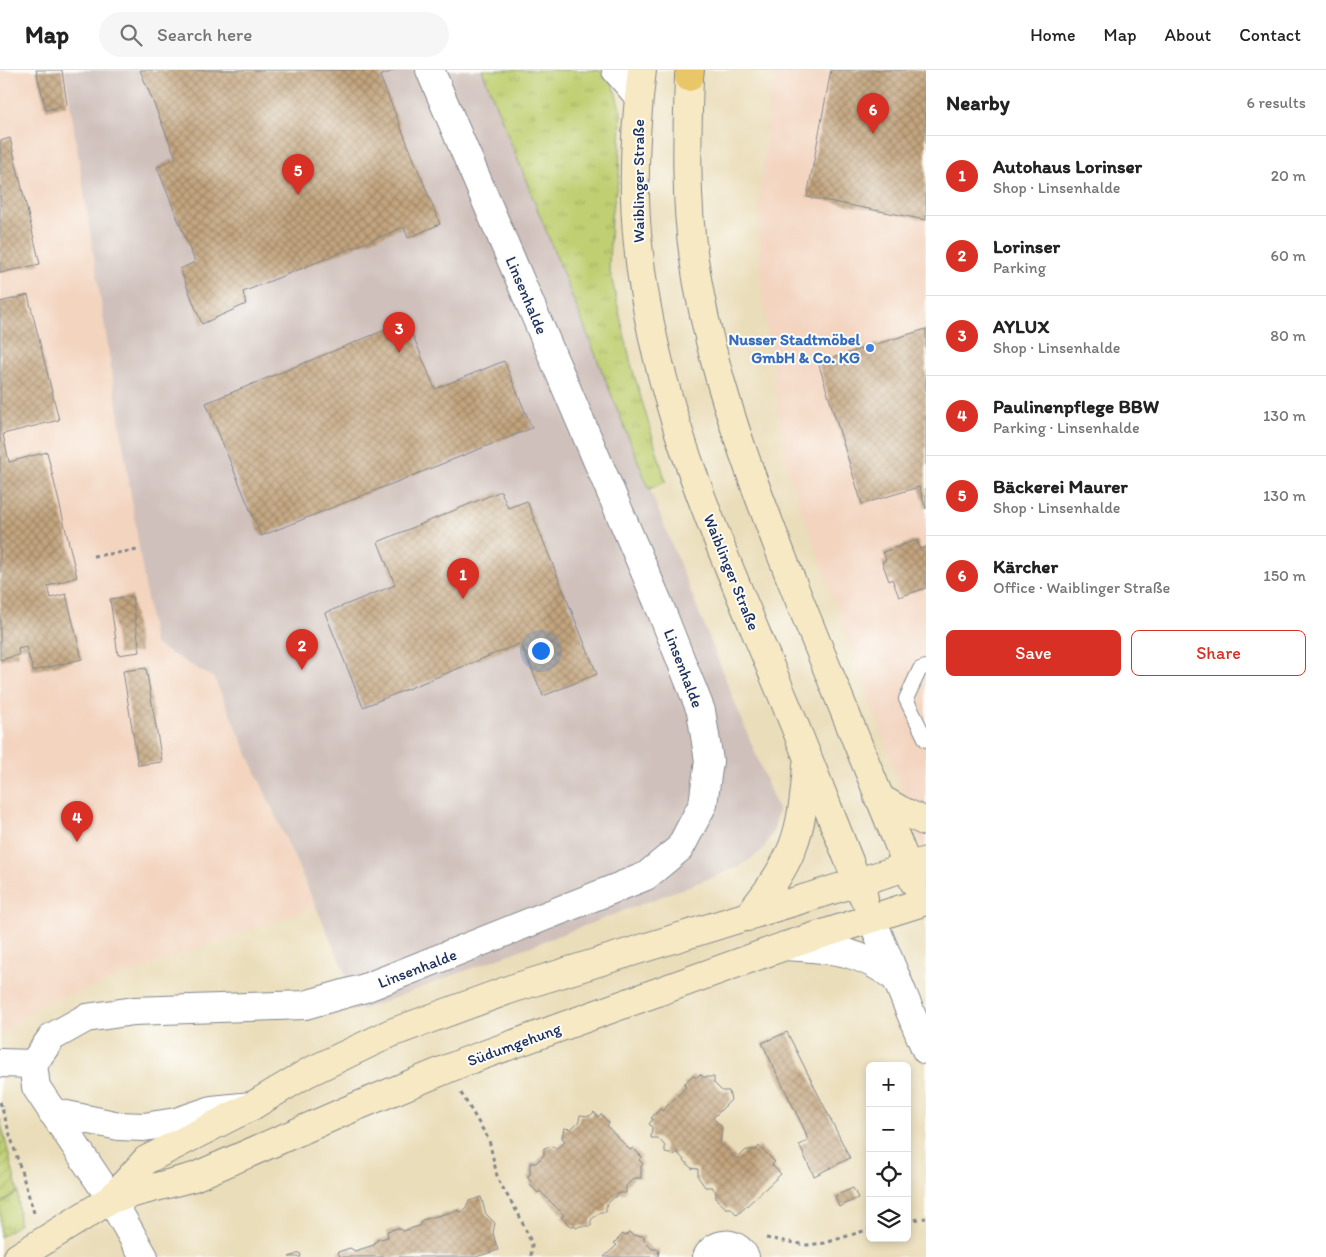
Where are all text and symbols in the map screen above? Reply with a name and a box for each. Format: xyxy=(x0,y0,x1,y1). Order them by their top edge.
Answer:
search box xyxy=(99,12,449,57)
text: Map xyxy=(25,20,69,49)
icon: search xyxy=(117,21,145,49)
text: Search here xyxy=(157,23,252,46)
text: Home xyxy=(1030,24,1076,46)
text: Map xyxy=(1104,24,1137,46)
text: About xyxy=(1165,24,1211,46)
text: Contact xyxy=(1239,24,1301,46)
text: Nearby xyxy=(946,90,1010,115)
pin: 6 xyxy=(857,93,889,134)
text: 6 results xyxy=(1246,93,1306,112)
street label: Waiblinger Straße xyxy=(629,119,648,243)
pin: 5 xyxy=(282,154,314,195)
text: Autohaus Lorinser xyxy=(993,155,1142,178)
text: 1 xyxy=(958,166,966,185)
text: 20 m xyxy=(1271,166,1306,185)
text: Shop · Linsenhalde xyxy=(993,178,1121,197)
text: Lorinser xyxy=(993,235,1060,258)
text: 2 xyxy=(958,246,966,265)
text: 60 m xyxy=(1271,246,1306,265)
street label: Linsenhalde xyxy=(502,253,551,337)
text: Parking xyxy=(993,258,1046,277)
pin: 3 xyxy=(383,312,415,353)
text: AYLUX xyxy=(993,315,1049,338)
text: 3 xyxy=(958,326,966,345)
text: 80 m xyxy=(1270,326,1306,345)
place label: Nusser Stadtmöbel GmbH & Co. KG xyxy=(729,330,860,367)
text: Shop · Linsenhalde xyxy=(993,338,1121,357)
marker: Nusser Stadtmöbel GmbH & Co. KG xyxy=(864,342,876,354)
text: Paulinenpflege BBW xyxy=(993,395,1159,418)
text: 4 xyxy=(957,406,967,425)
text: 130 m xyxy=(1263,406,1306,425)
text: Parking · Linsenhalde xyxy=(993,418,1140,437)
text: Bäckerei Maurer xyxy=(993,475,1128,498)
text: 5 xyxy=(958,486,966,505)
text: 130 m xyxy=(1263,486,1306,505)
text: Shop · Linsenhalde xyxy=(993,498,1121,517)
street label: Waiblinger Straße xyxy=(700,511,764,633)
text: Kärcher xyxy=(993,555,1058,578)
pin: 1 xyxy=(447,558,479,599)
text: 6 xyxy=(958,566,966,585)
text: 150 m xyxy=(1263,566,1306,585)
text: Office · Waiblinger Straße xyxy=(993,578,1170,597)
street label: Linsenhalde xyxy=(660,626,707,710)
pin: 2 xyxy=(286,629,318,670)
button: Save xyxy=(946,630,1121,676)
button: Share xyxy=(1131,630,1306,676)
your location xyxy=(528,638,554,664)
pin: 4 xyxy=(61,801,93,842)
street label: Linsenhalde xyxy=(375,945,459,992)
street label: Südumgehung xyxy=(465,1018,564,1070)
map controls xyxy=(866,1062,911,1242)
button: + xyxy=(866,1062,911,1107)
button: − xyxy=(866,1107,911,1152)
button: locate xyxy=(866,1152,911,1197)
button: layers xyxy=(866,1197,911,1242)

